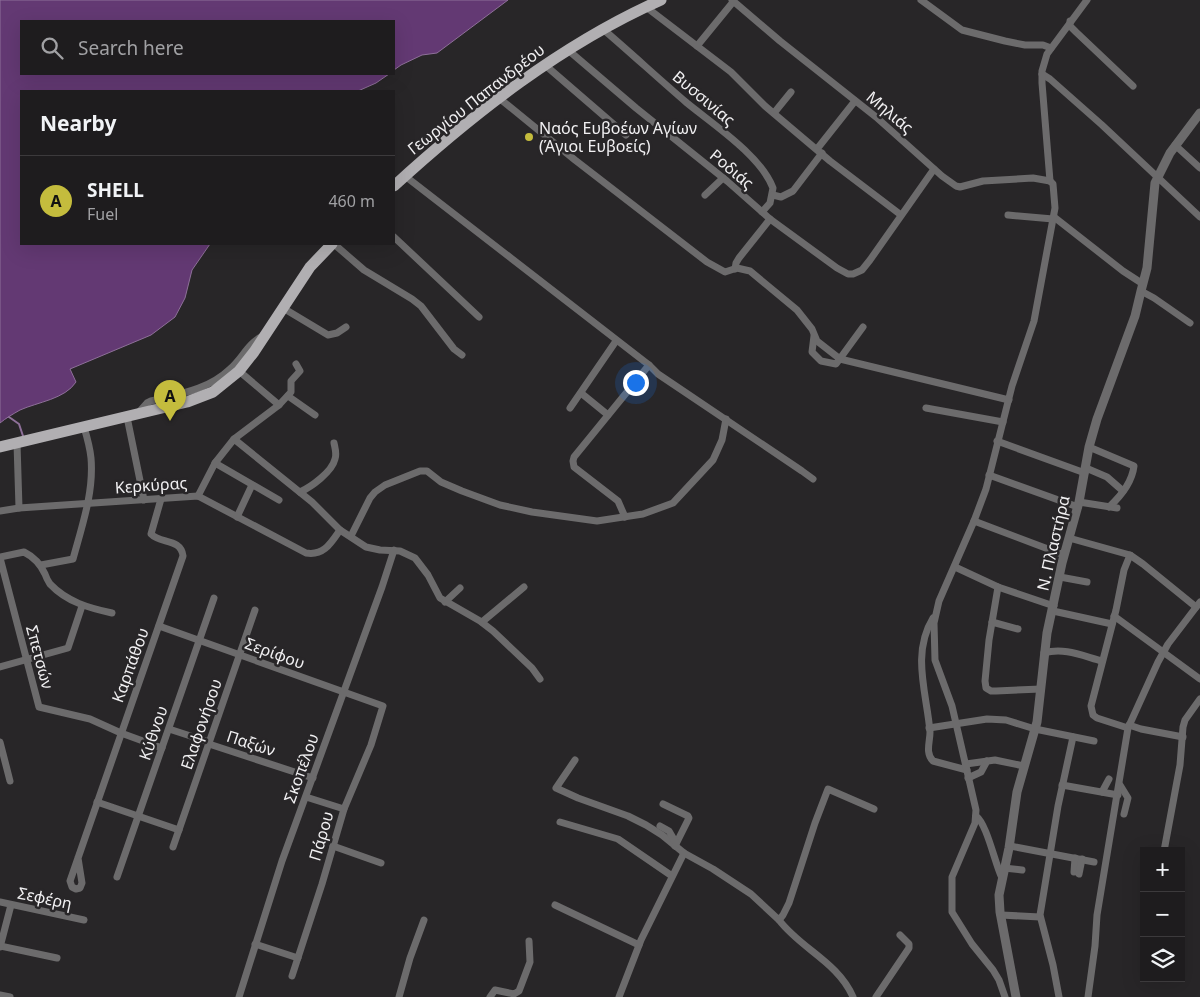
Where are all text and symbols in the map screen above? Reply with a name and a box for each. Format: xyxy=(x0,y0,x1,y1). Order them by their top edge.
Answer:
search box xyxy=(20,20,395,75)
icon: search xyxy=(38,34,66,62)
text: Search here xyxy=(78,35,184,61)
street label: Γεωργίου Παπανδρέου xyxy=(403,39,549,159)
street label: Βυσσινίας xyxy=(668,65,740,131)
street label: Μηλιάς xyxy=(862,86,918,138)
text: Nearby xyxy=(40,109,116,137)
place label: Ναός Ευβοέων Αγίων (Άγιοι Ευβοείς) xyxy=(539,117,697,157)
marker: Ναός Ευβοέων Αγίων (Άγιοι Ευβοείς) xyxy=(523,131,535,143)
street label: Ροδιάς xyxy=(705,144,759,194)
text: SHELL xyxy=(87,177,144,203)
text: A xyxy=(50,190,62,212)
text: 460 m xyxy=(328,190,375,212)
text: Fuel xyxy=(87,203,118,225)
your location xyxy=(623,370,649,396)
pin: A xyxy=(154,380,186,421)
street label: Κερκύρας xyxy=(114,471,188,498)
street label: Ν. Πλαστήρα xyxy=(1031,493,1075,593)
street label: Σπετσών xyxy=(21,623,59,691)
street label: Καρπάθου xyxy=(106,625,154,705)
street label: Σερίφου xyxy=(242,632,308,674)
street label: Ελαφονήσου xyxy=(175,676,227,772)
street label: Κύθνου xyxy=(133,703,173,763)
street label: Παξών xyxy=(224,725,278,761)
street label: Σκοπέλου xyxy=(278,730,324,806)
street label: Πάρου xyxy=(303,809,339,863)
map controls xyxy=(1140,847,1185,982)
button: + xyxy=(1140,847,1185,892)
street label: Σεφέρη xyxy=(16,882,74,914)
button: − xyxy=(1140,892,1185,937)
button: layers xyxy=(1140,937,1185,982)

